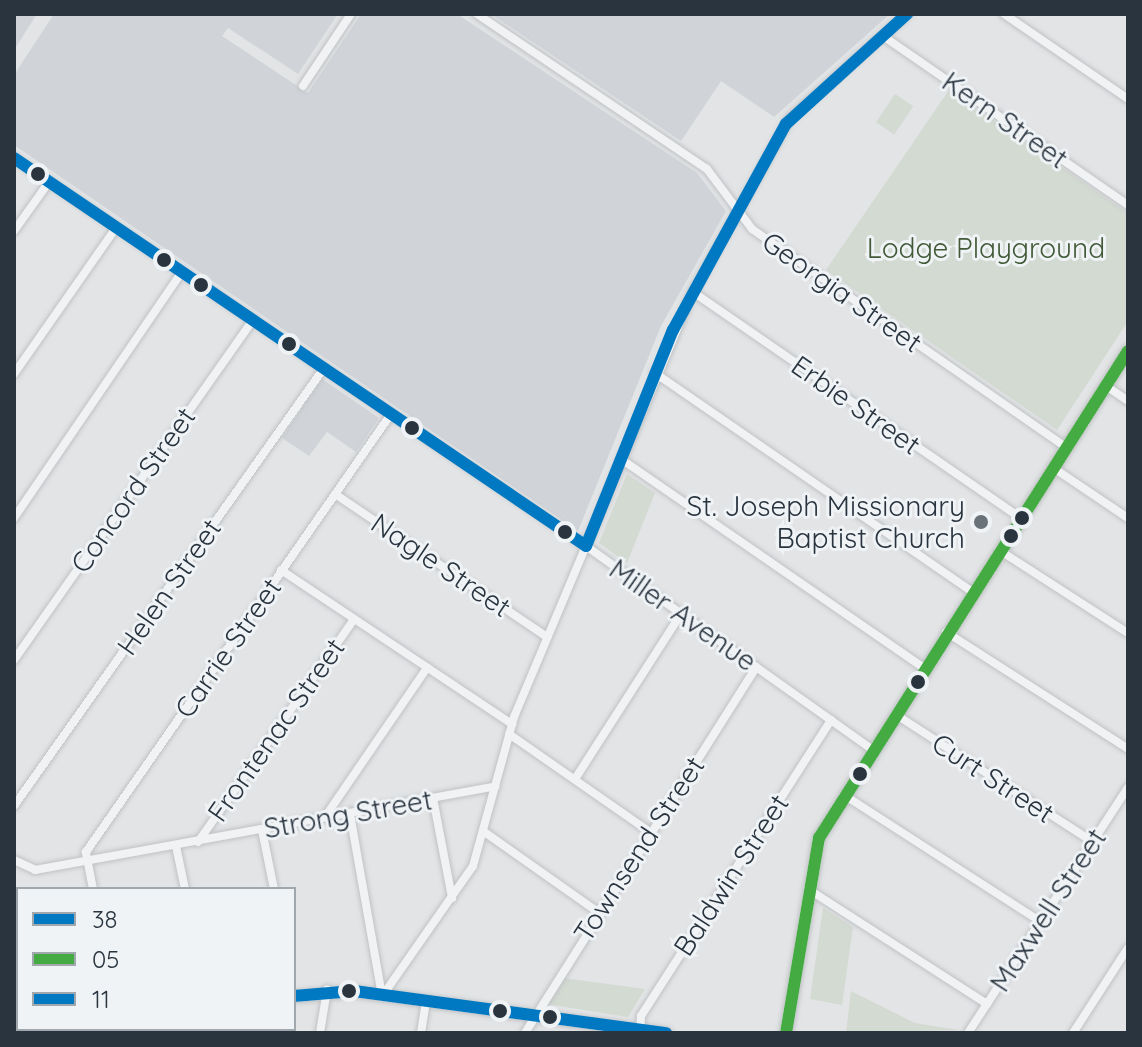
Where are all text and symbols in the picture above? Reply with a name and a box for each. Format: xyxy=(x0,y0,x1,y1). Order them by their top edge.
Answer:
street label: Kern Street xyxy=(936,65,1074,175)
unlabelled marker xyxy=(30,166,46,182)
street label: Georgia Street xyxy=(756,225,928,359)
park label: Lodge Playground xyxy=(867,231,1105,265)
unlabelled marker xyxy=(156,252,172,268)
unlabelled marker xyxy=(193,277,209,293)
unlabelled marker xyxy=(281,336,297,352)
street label: Erbie Street xyxy=(785,348,927,462)
street label: Concord Street xyxy=(64,401,202,579)
unlabelled marker xyxy=(404,420,420,436)
place label: St. Joseph Missionary Baptist Church xyxy=(687,489,965,555)
street label: Nagle Street xyxy=(365,506,517,624)
unlabelled marker xyxy=(1014,510,1030,526)
street label: Helen Street xyxy=(110,513,228,661)
marker: St. Joseph Missionary Baptist Church xyxy=(972,513,990,531)
unlabelled marker xyxy=(557,524,573,540)
unlabelled marker xyxy=(1003,528,1019,544)
street label: Miller Avenue xyxy=(603,552,763,678)
street label: Carrie Street xyxy=(168,572,288,724)
street label: Frontenac Street xyxy=(200,632,352,828)
unlabelled marker xyxy=(910,674,926,690)
street label: Curt Street xyxy=(926,726,1060,830)
street label: Townsend Street xyxy=(567,750,711,948)
unlabelled marker xyxy=(852,766,868,782)
street label: Strong Street xyxy=(261,783,435,845)
street label: Baldwin Street xyxy=(666,788,796,962)
street label: Maxwell Street xyxy=(983,822,1113,998)
legend xyxy=(16,887,296,1031)
text: 38 xyxy=(92,904,118,934)
text: 05 xyxy=(92,944,119,974)
unlabelled marker xyxy=(341,983,357,999)
text: 11 xyxy=(92,984,110,1014)
unlabelled marker xyxy=(492,1003,508,1019)
unlabelled marker xyxy=(542,1009,558,1025)

